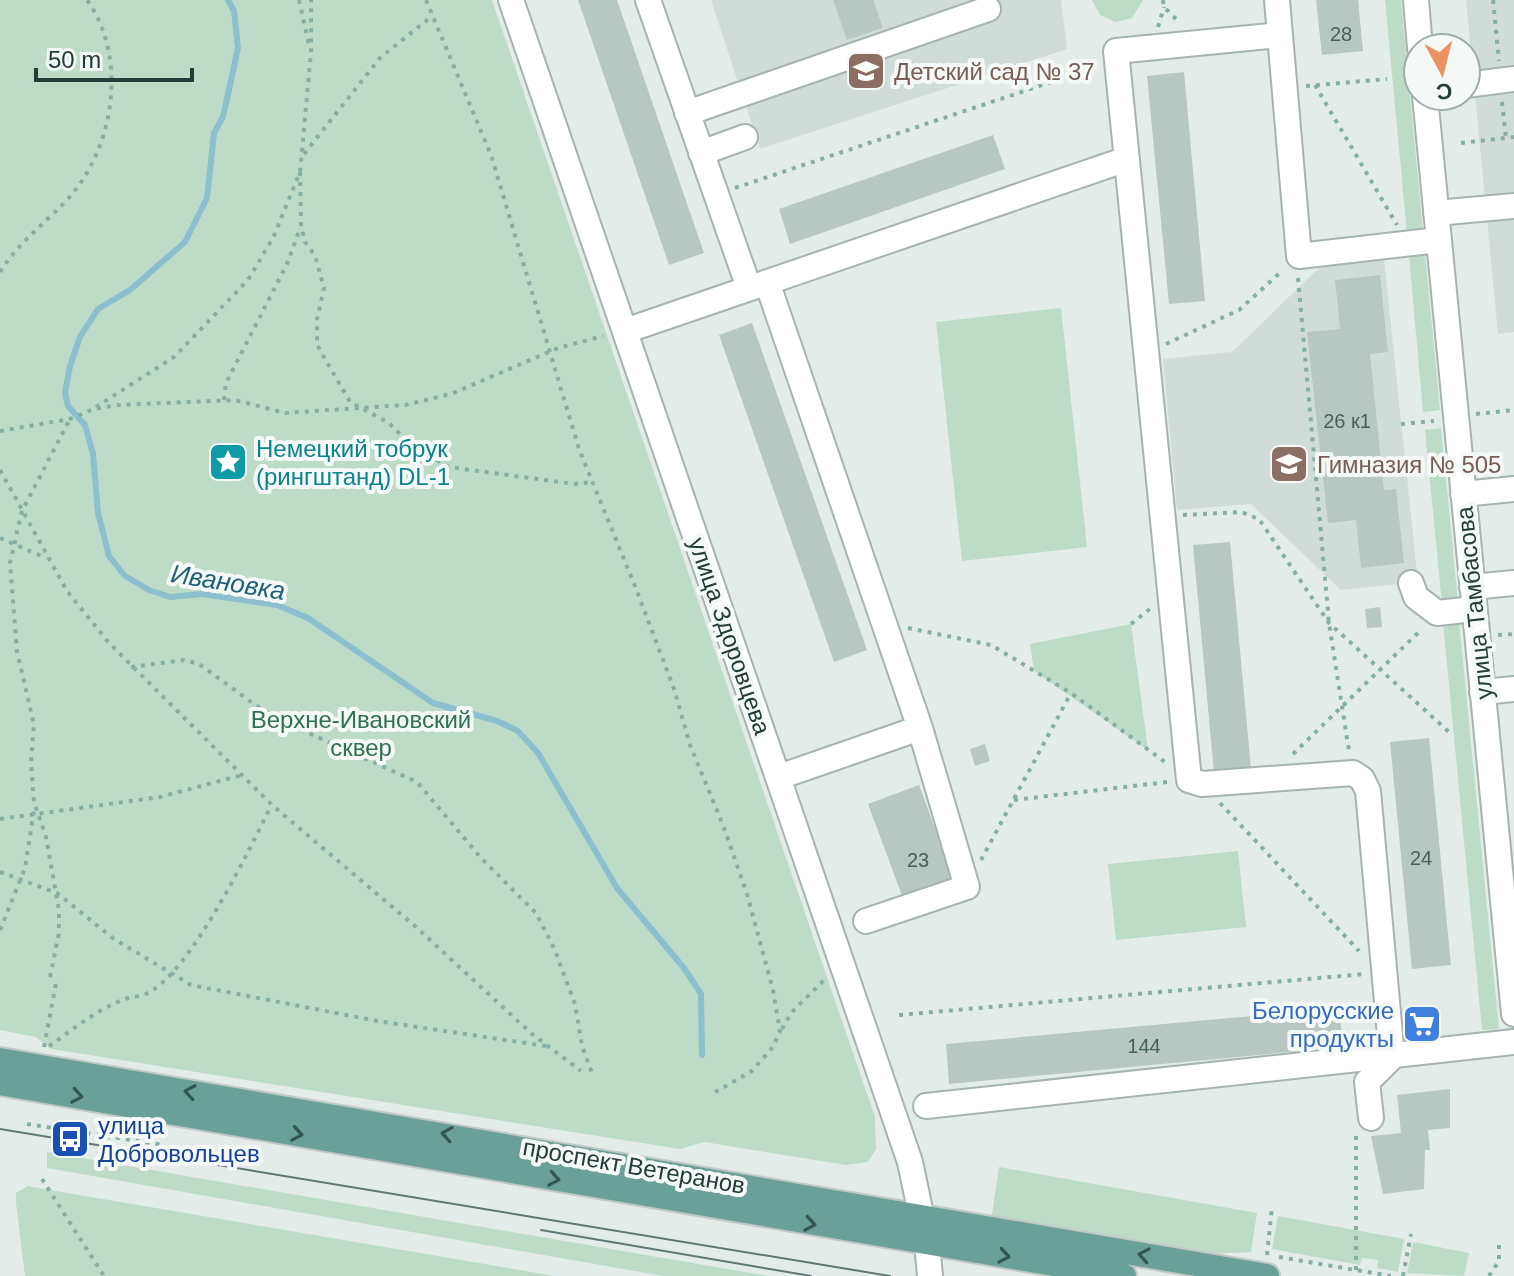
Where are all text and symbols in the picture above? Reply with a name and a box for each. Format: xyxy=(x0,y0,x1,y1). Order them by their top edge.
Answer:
house number: 28 xyxy=(1330,23,1352,45)
scale bar xyxy=(36,32,192,82)
north arrow xyxy=(1402,32,1482,112)
text: 50 m xyxy=(48,46,101,73)
school or university icon: Детский сад № 37 xyxy=(845,50,887,92)
place label: Детский сад № 37 xyxy=(894,58,1095,85)
text: С xyxy=(1435,78,1454,105)
house number: 26 к1 xyxy=(1323,410,1371,432)
place label: Немецкий тобрук (рингштанд) DL-1 xyxy=(256,435,450,490)
place icon: Немецкий тобрук (рингштанд) DL-1 xyxy=(207,441,249,483)
school or university icon: Гимназия № 505 xyxy=(1268,443,1310,485)
place label: Гимназия № 505 xyxy=(1317,451,1501,478)
street label: улица Тамбасова xyxy=(1450,505,1498,701)
street label: улица Здоровцева xyxy=(684,534,777,739)
water label: Ивановка xyxy=(169,558,287,606)
park label: Верхне-Ивановский сквер xyxy=(251,706,471,761)
house number: 24 xyxy=(1410,847,1432,869)
house number: 23 xyxy=(907,849,929,871)
place label: Белорусские продукты xyxy=(1252,997,1394,1052)
supermarket icon: Белорусские продукты xyxy=(1401,1003,1443,1045)
house number: 144 xyxy=(1127,1035,1161,1057)
one-way arrow xyxy=(183,1084,197,1101)
one-way arrow xyxy=(70,1087,84,1104)
place label: улица Добровольцев xyxy=(98,1112,260,1167)
bus stop icon: улица Добровольцев xyxy=(49,1118,91,1160)
one-way arrow xyxy=(291,1125,304,1142)
one-way arrow xyxy=(440,1127,454,1144)
street label: проспект Ветеранов xyxy=(521,1133,747,1199)
one-way arrow xyxy=(547,1170,560,1187)
one-way arrow xyxy=(803,1214,816,1231)
one-way arrow xyxy=(998,1247,1011,1264)
one-way arrow xyxy=(1137,1247,1150,1264)

